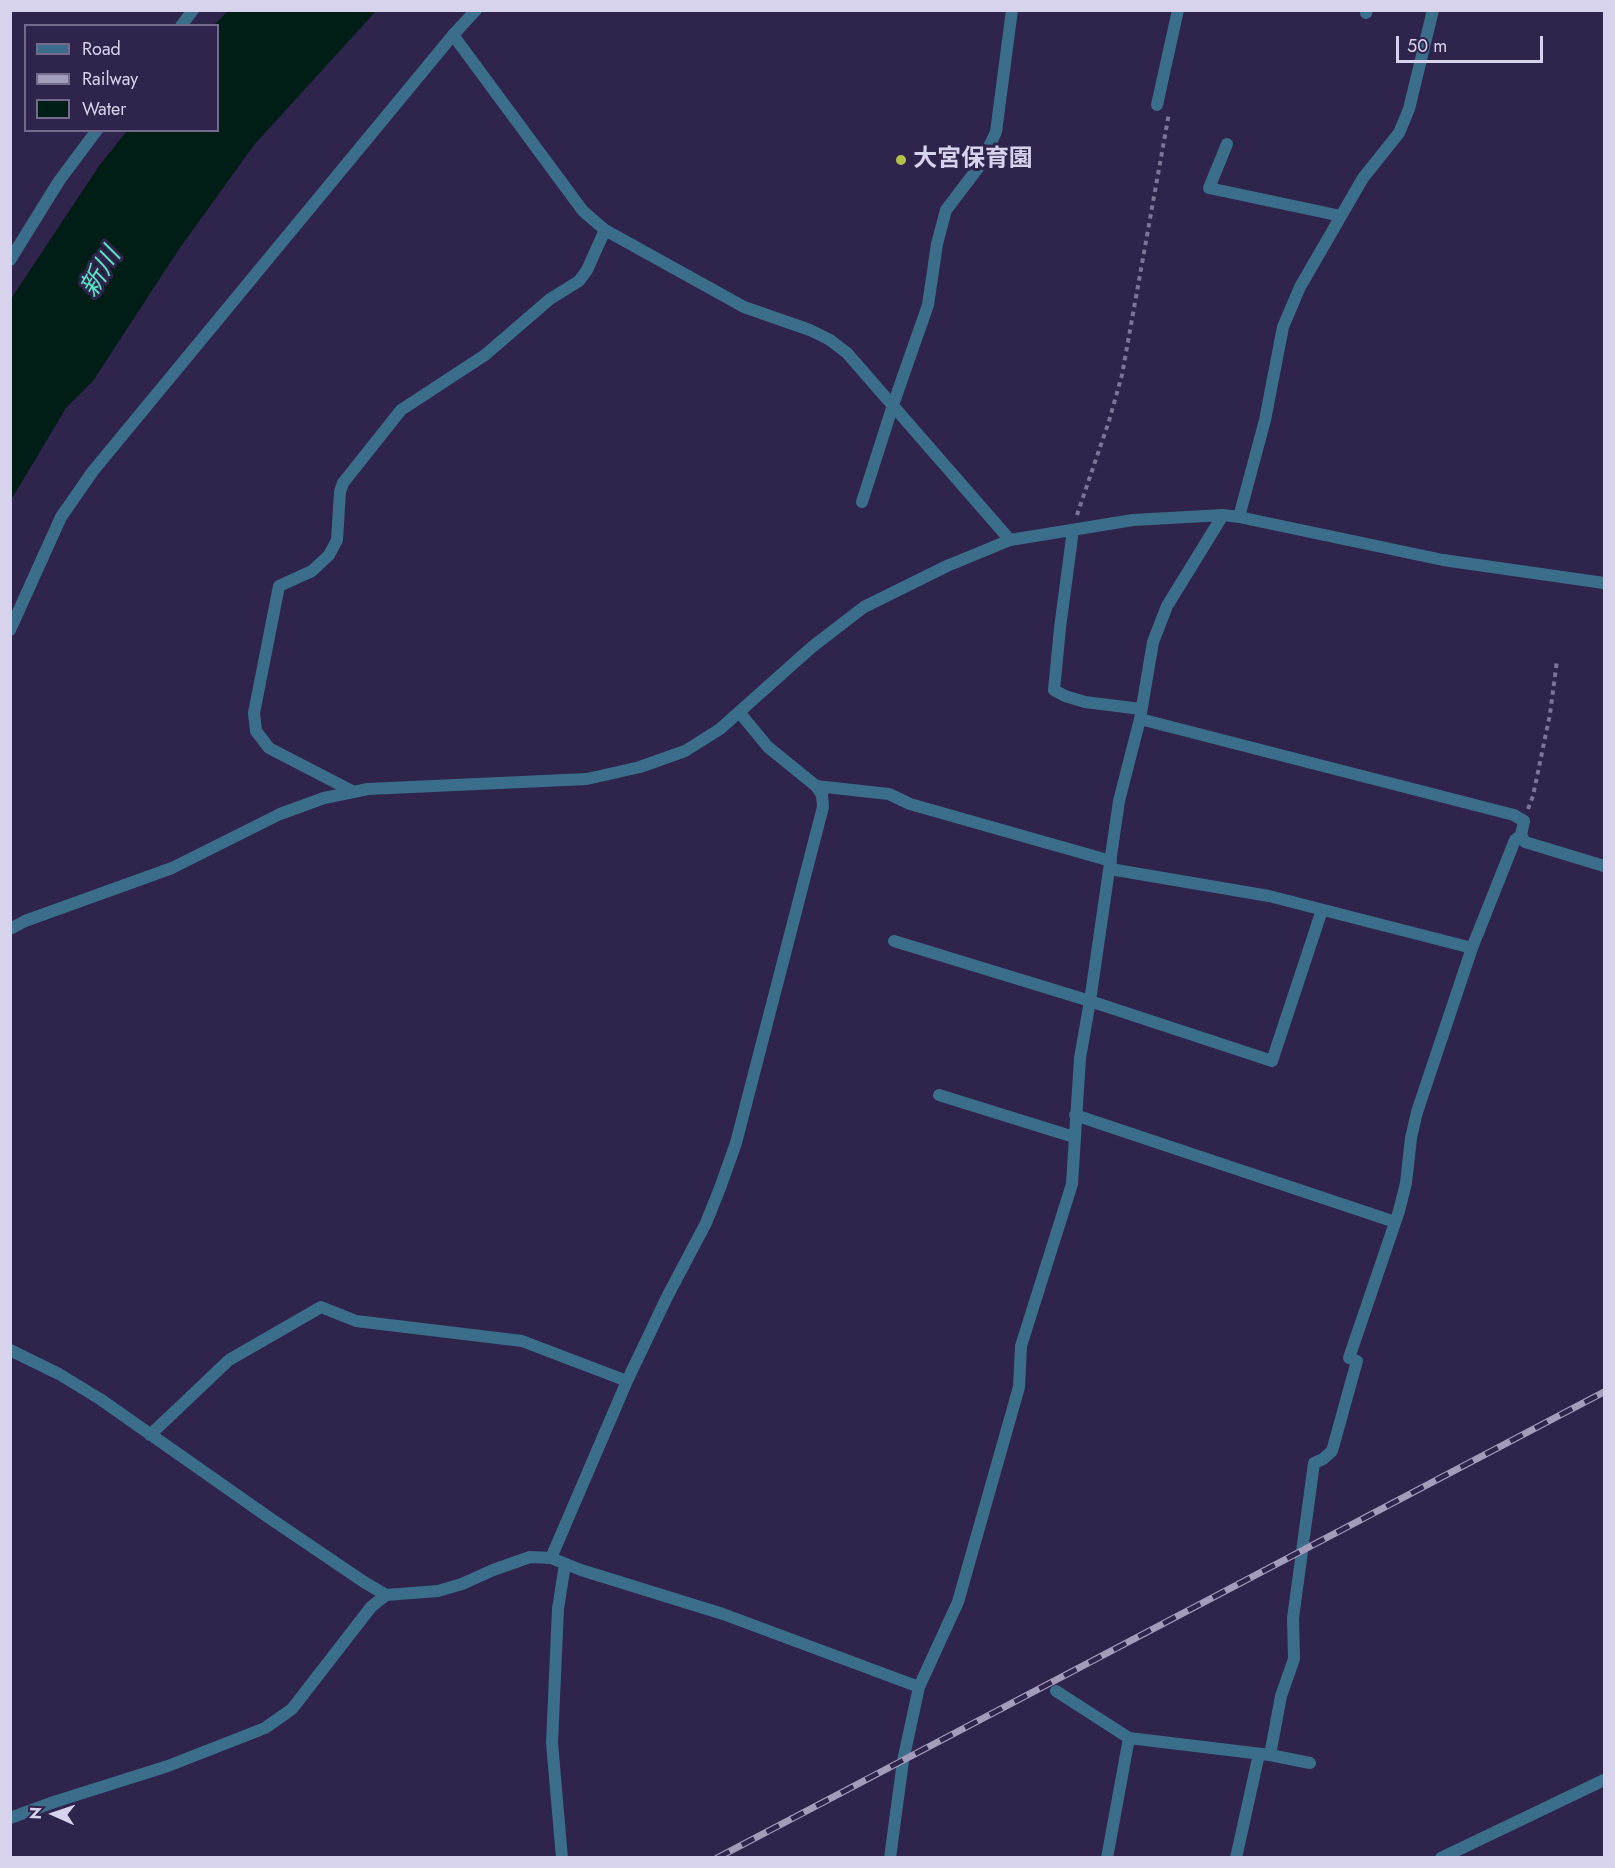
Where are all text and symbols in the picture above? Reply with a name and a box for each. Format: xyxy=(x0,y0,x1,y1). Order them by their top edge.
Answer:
legend xyxy=(24,24,219,132)
scale bar xyxy=(1399,24,1546,62)
text: 50 m xyxy=(1407,33,1447,59)
text: Road xyxy=(82,36,121,62)
text: Railway xyxy=(82,66,138,92)
text: Water xyxy=(82,96,126,122)
place label: 大宮保育園 xyxy=(913,146,1033,174)
marker: 大宮保育園 xyxy=(894,153,908,167)
water label: 新川 xyxy=(75,243,129,303)
north arrow xyxy=(24,1784,84,1844)
text: N xyxy=(24,1806,47,1820)

